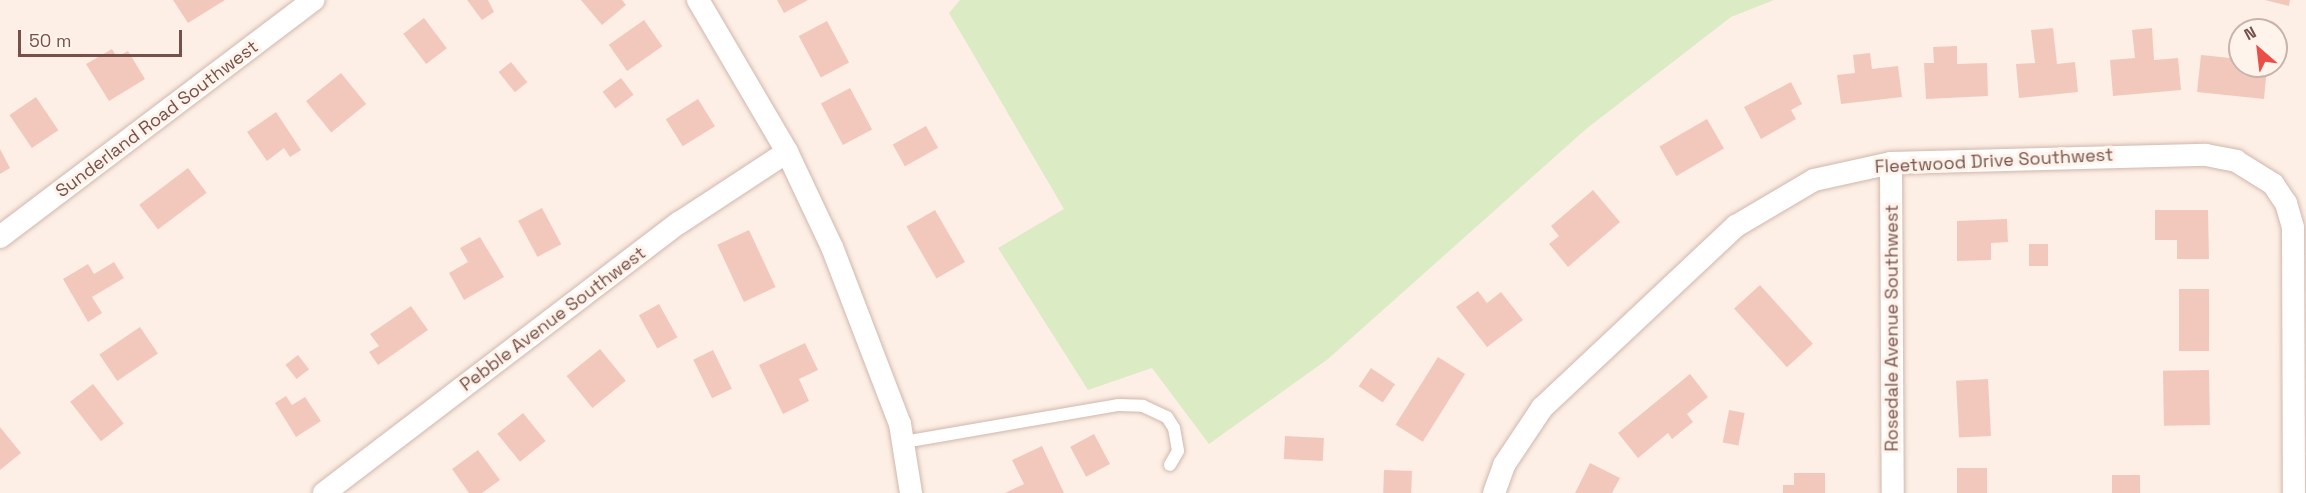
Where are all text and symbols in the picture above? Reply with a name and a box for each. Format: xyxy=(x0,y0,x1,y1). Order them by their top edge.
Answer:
scale bar xyxy=(21,18,184,56)
north arrow xyxy=(2228,18,2288,78)
text: N xyxy=(2241,22,2260,45)
text: 50 m xyxy=(29,29,71,52)
street label: Sunderland Road Southwest xyxy=(52,36,262,202)
street label: Fleetwood Drive Southwest xyxy=(1874,144,2114,178)
street label: Rosedale Avenue Southwest xyxy=(1881,204,1903,452)
street label: Pebble Avenue Southwest xyxy=(456,242,650,396)

